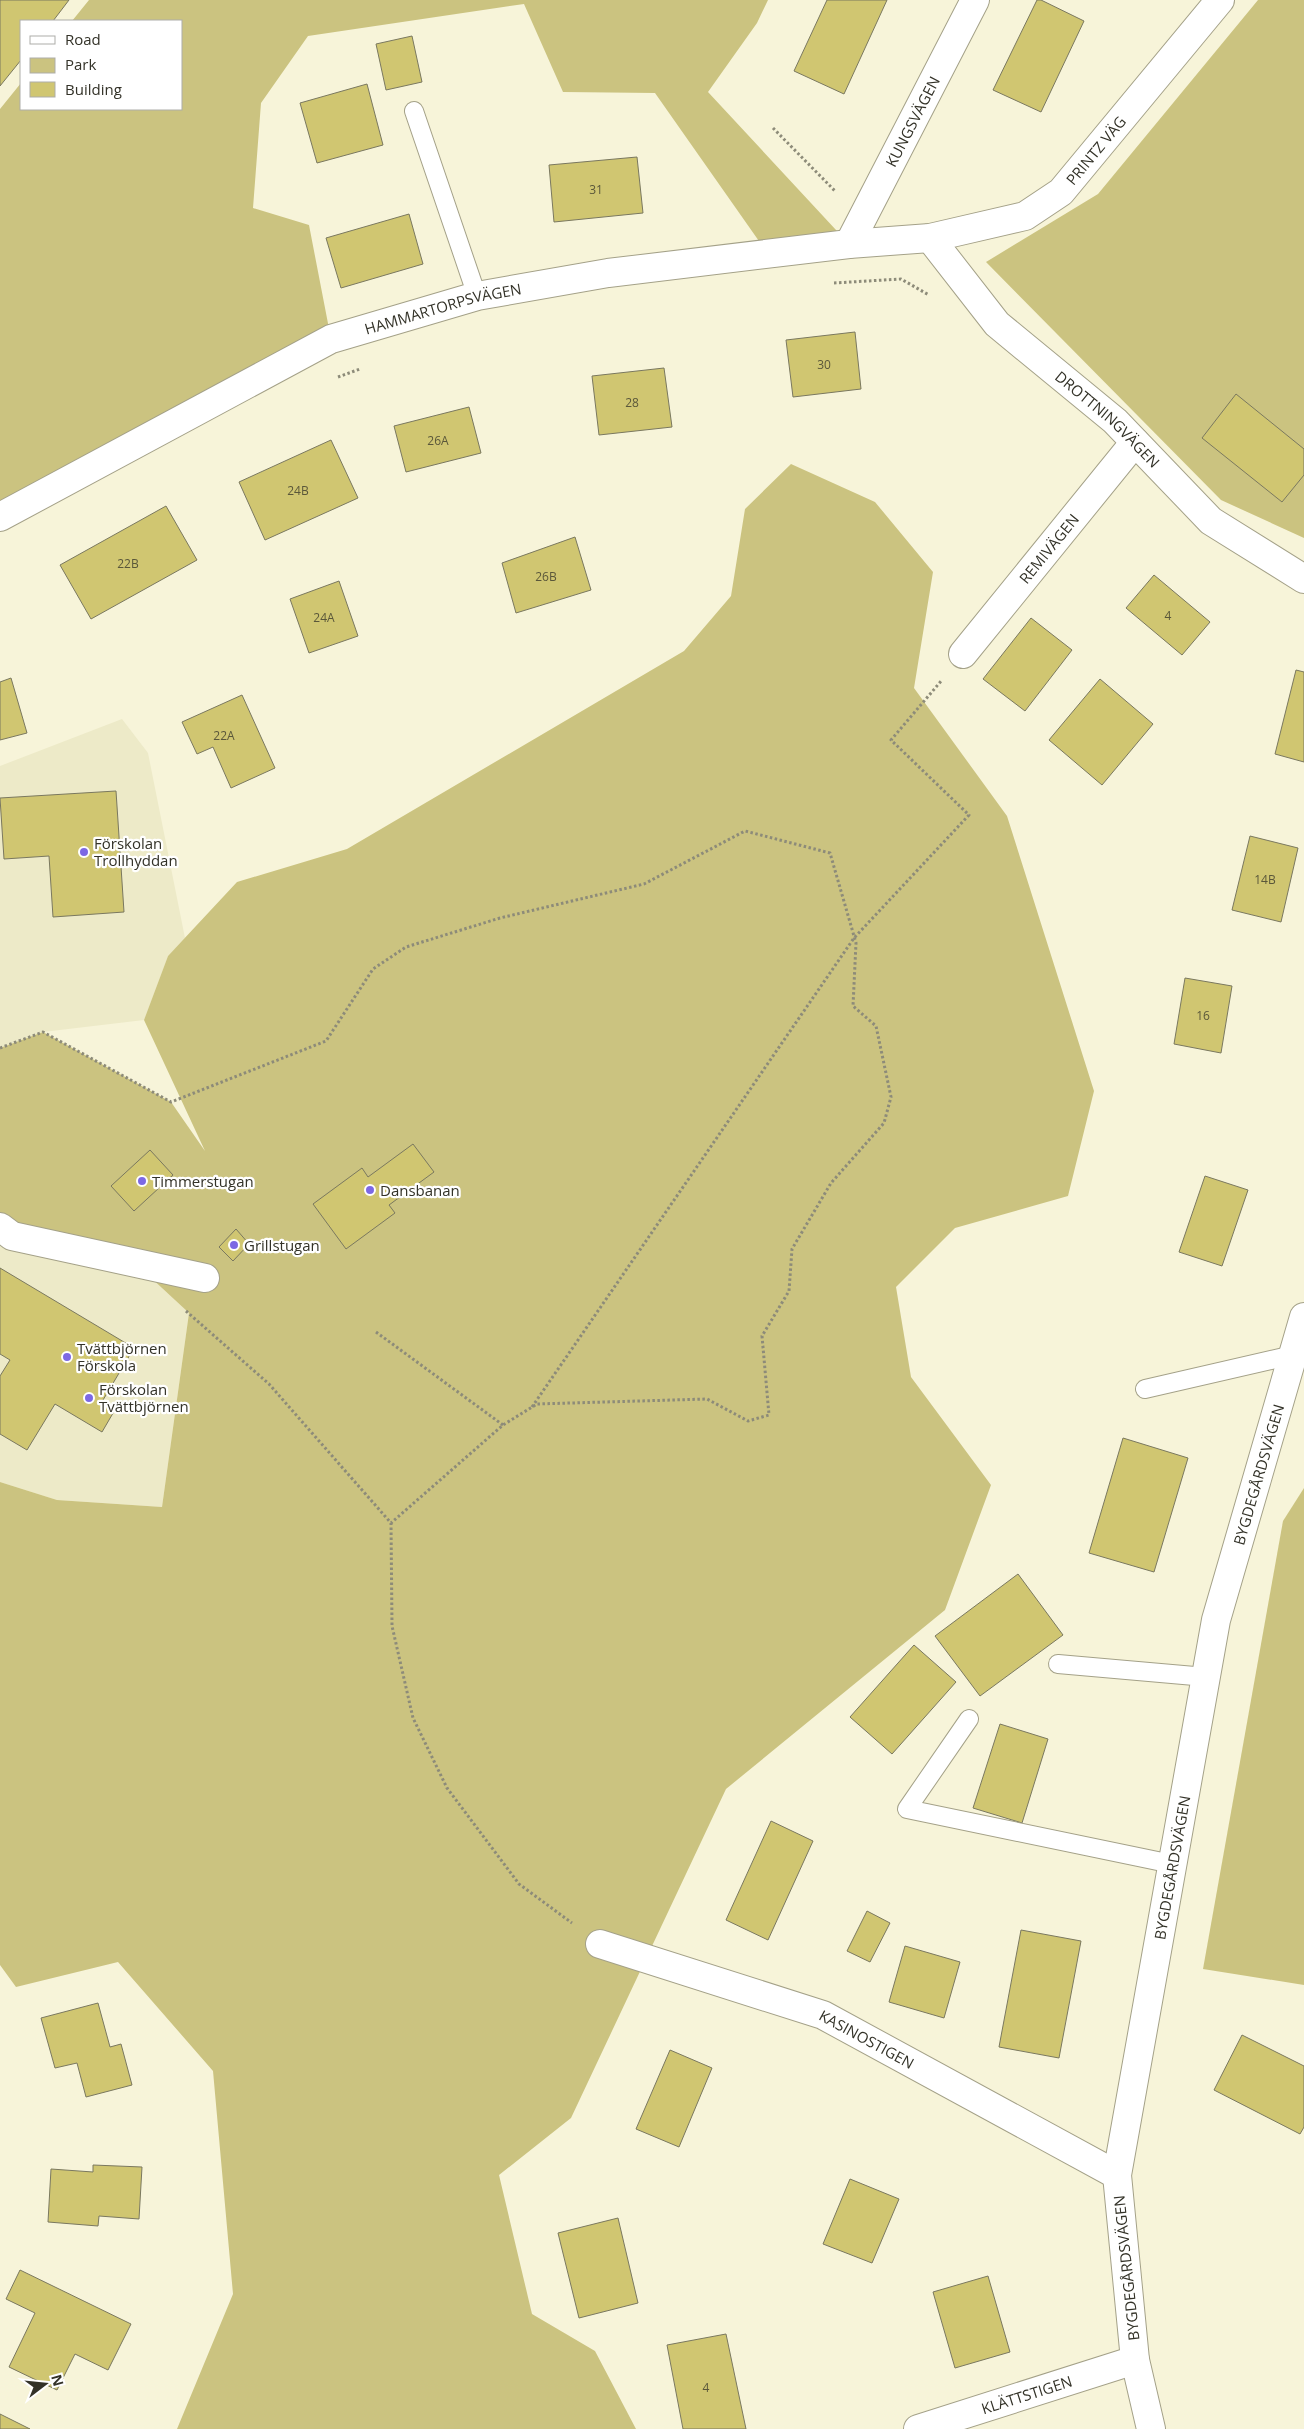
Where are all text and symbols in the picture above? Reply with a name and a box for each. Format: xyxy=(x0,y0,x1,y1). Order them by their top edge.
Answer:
legend xyxy=(20,20,182,110)
text: Road xyxy=(65,29,101,49)
text: Park xyxy=(65,54,96,74)
street label: KUNGSVÄGEN xyxy=(881,73,944,170)
text: Building xyxy=(65,79,122,99)
street label: PRINTZ VÄG xyxy=(1061,112,1130,189)
house number: 31 xyxy=(589,181,603,198)
street label: HAMMARTORPSVÄGEN xyxy=(362,278,523,339)
house number: 30 xyxy=(817,356,831,373)
street label: DROTTNINGVÄGEN xyxy=(1051,366,1164,472)
house number: 28 xyxy=(625,394,639,411)
house number: 26A xyxy=(427,432,449,449)
house number: 24B xyxy=(287,482,309,499)
street label: REMIVÄGEN xyxy=(1014,509,1083,587)
house number: 22B xyxy=(117,555,139,572)
house number: 26B xyxy=(535,568,557,585)
house number: 4 xyxy=(1165,607,1172,624)
house number: 24A xyxy=(313,609,335,626)
house number: 22A xyxy=(213,727,235,744)
place label: Förskolan Trollhyddan xyxy=(94,833,178,870)
marker: Förskolan Trollhyddan xyxy=(78,846,90,858)
house number: 14B xyxy=(1254,871,1276,888)
house number: 16 xyxy=(1196,1007,1210,1024)
place label: Timmerstugan xyxy=(152,1171,254,1191)
marker: Timmerstugan xyxy=(136,1175,148,1187)
place label: Dansbanan xyxy=(380,1180,460,1200)
marker: Dansbanan xyxy=(364,1184,376,1196)
place label: Grillstugan xyxy=(244,1235,320,1255)
marker: Grillstugan xyxy=(228,1239,240,1251)
place label: Tvättbjörnen Förskola xyxy=(77,1338,167,1375)
marker: Tvättbjörnen Förskola xyxy=(61,1351,73,1363)
place label: Förskolan Tvättbjörnen xyxy=(99,1379,189,1416)
marker: Förskolan Tvättbjörnen xyxy=(83,1392,95,1404)
street label: BYGDEGÅRDSVÄGEN xyxy=(1228,1402,1288,1547)
street label: BYGDEGÅRDSVÄGEN xyxy=(1149,1794,1195,1941)
street label: KASINOSTIGEN xyxy=(816,2005,918,2073)
street label: BYGDEGÅRDSVÄGEN xyxy=(1108,2194,1144,2342)
north arrow xyxy=(20,2359,70,2409)
street label: KLÄTTSTIGEN xyxy=(979,2371,1075,2418)
text: N xyxy=(47,2372,69,2388)
house number: 4 xyxy=(703,2379,710,2396)

